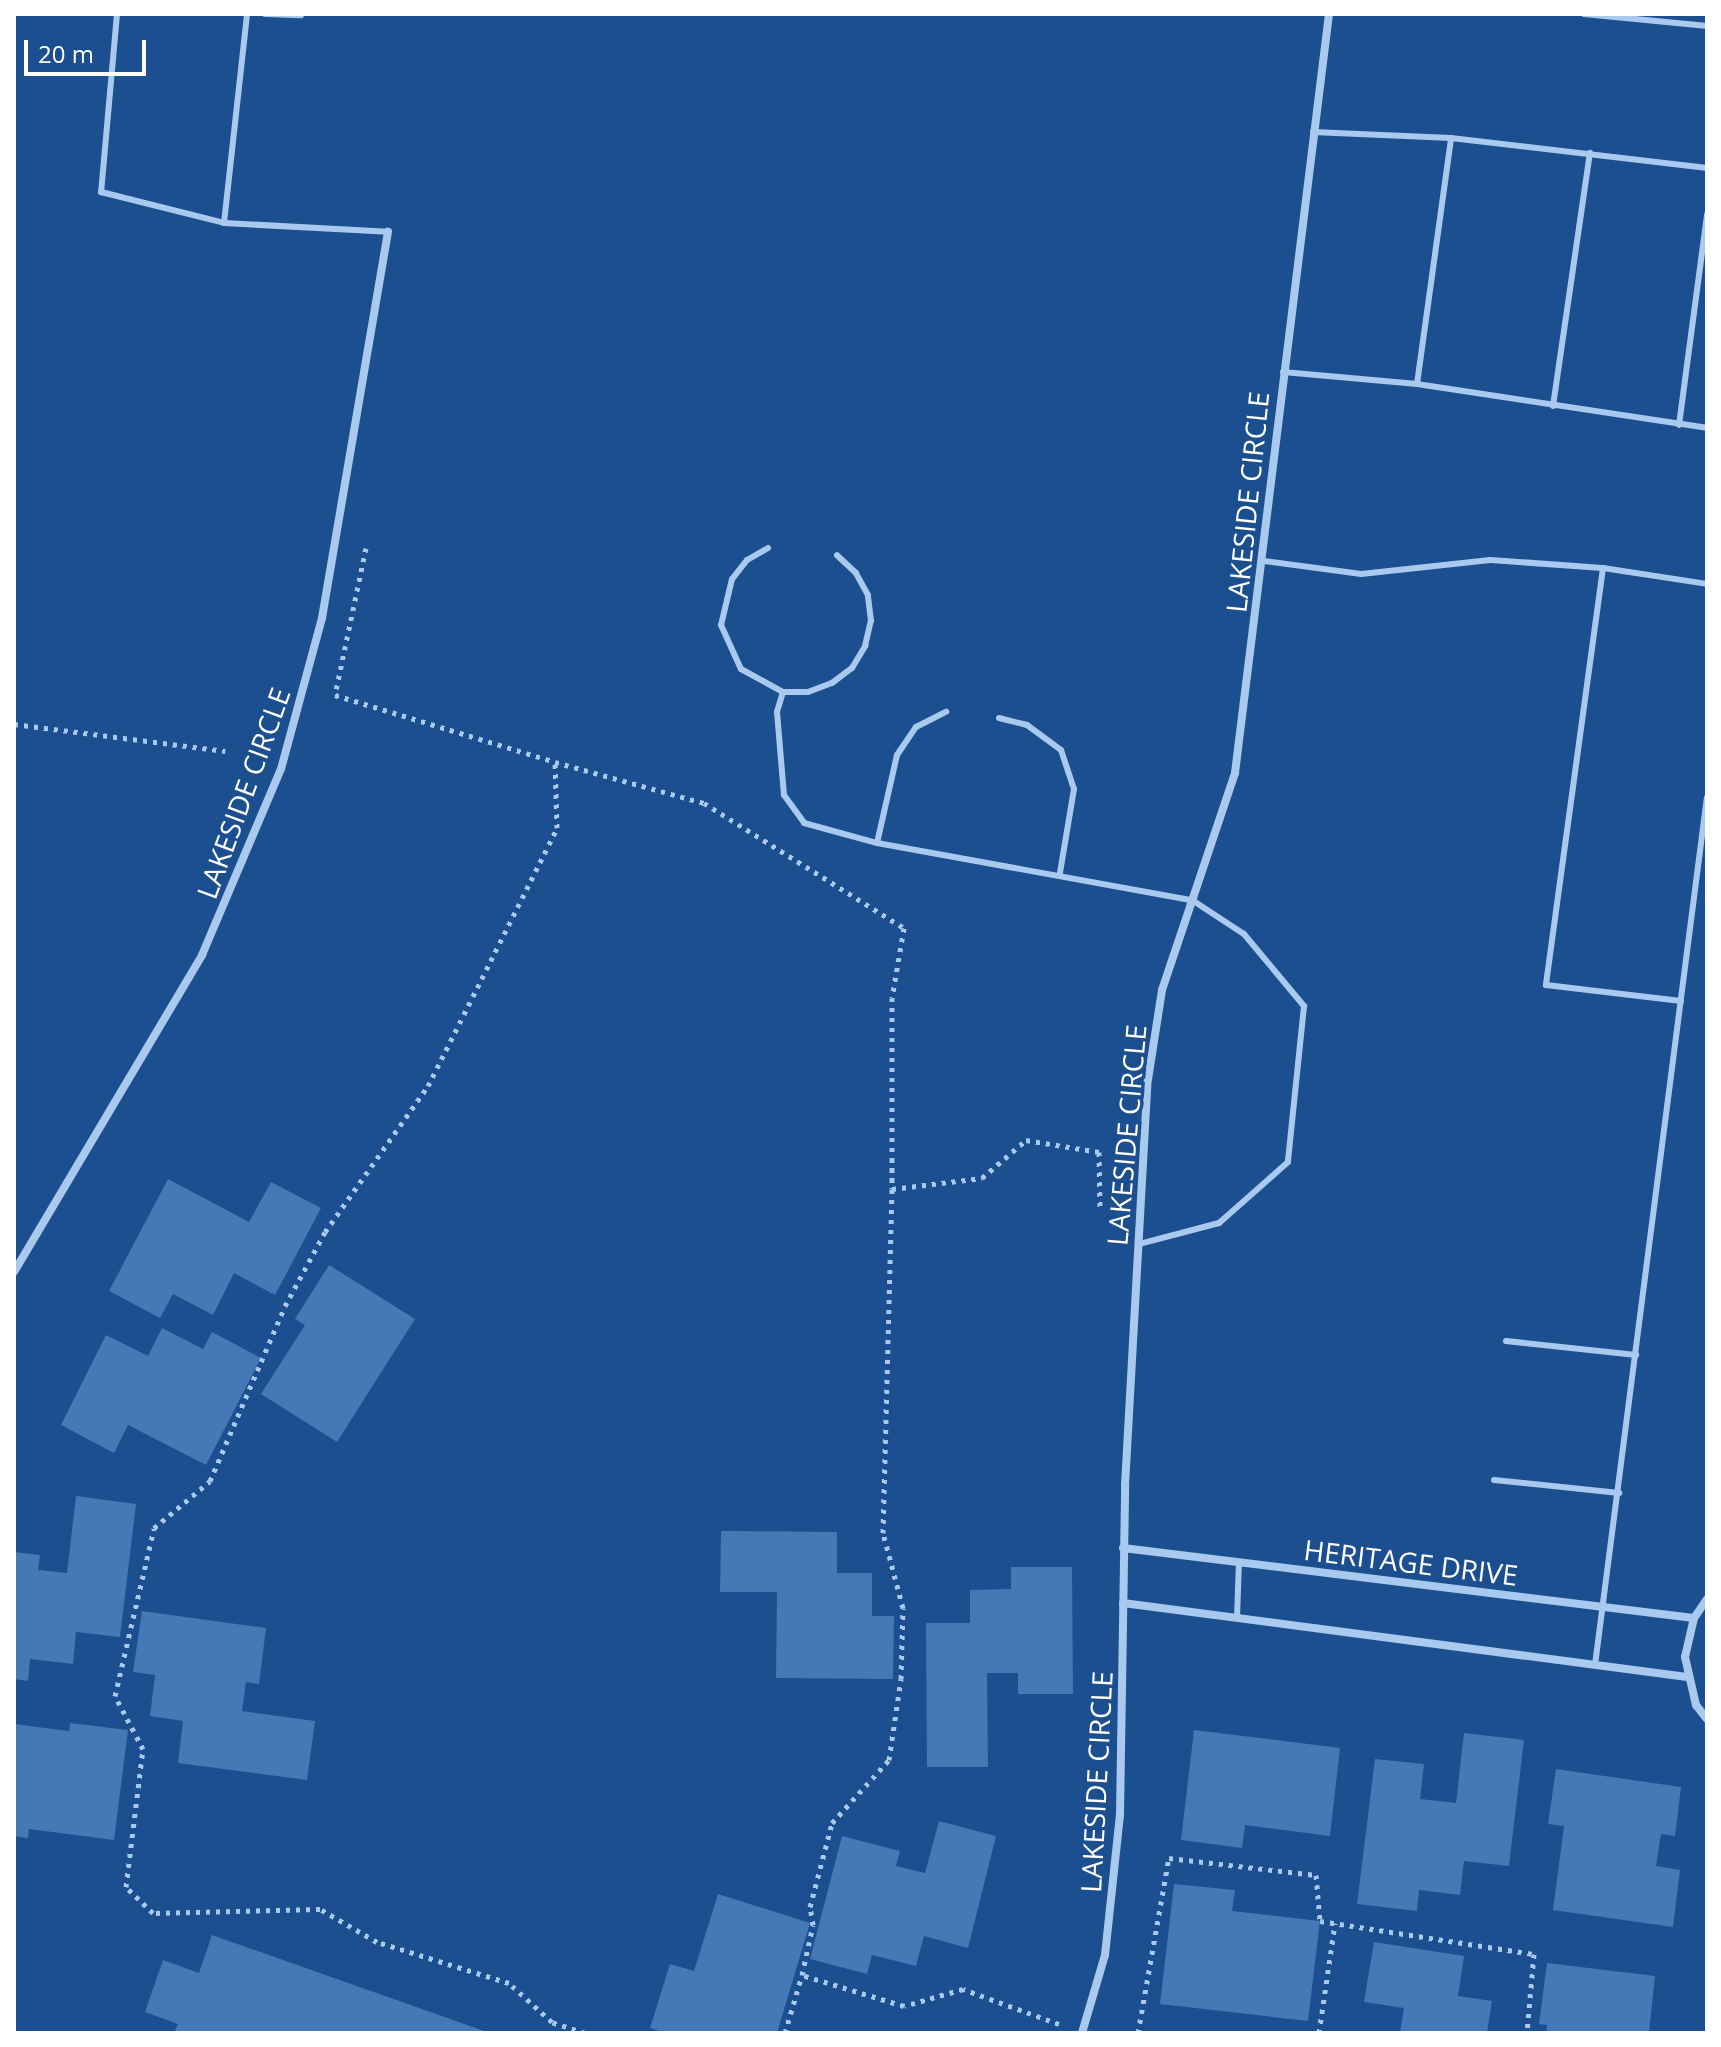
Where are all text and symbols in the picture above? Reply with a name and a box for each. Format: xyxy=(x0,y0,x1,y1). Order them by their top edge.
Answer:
scale bar xyxy=(28,24,150,74)
text: 20 m xyxy=(38,37,94,70)
street label: LAKESIDE CIRCLE xyxy=(1219,390,1275,614)
street label: LAKESIDE CIRCLE xyxy=(189,683,297,903)
street label: LAKESIDE CIRCLE xyxy=(1100,1023,1152,1247)
street label: HERITAGE DRIVE xyxy=(1302,1532,1520,1592)
street label: LAKESIDE CIRCLE xyxy=(1073,1670,1119,1894)

